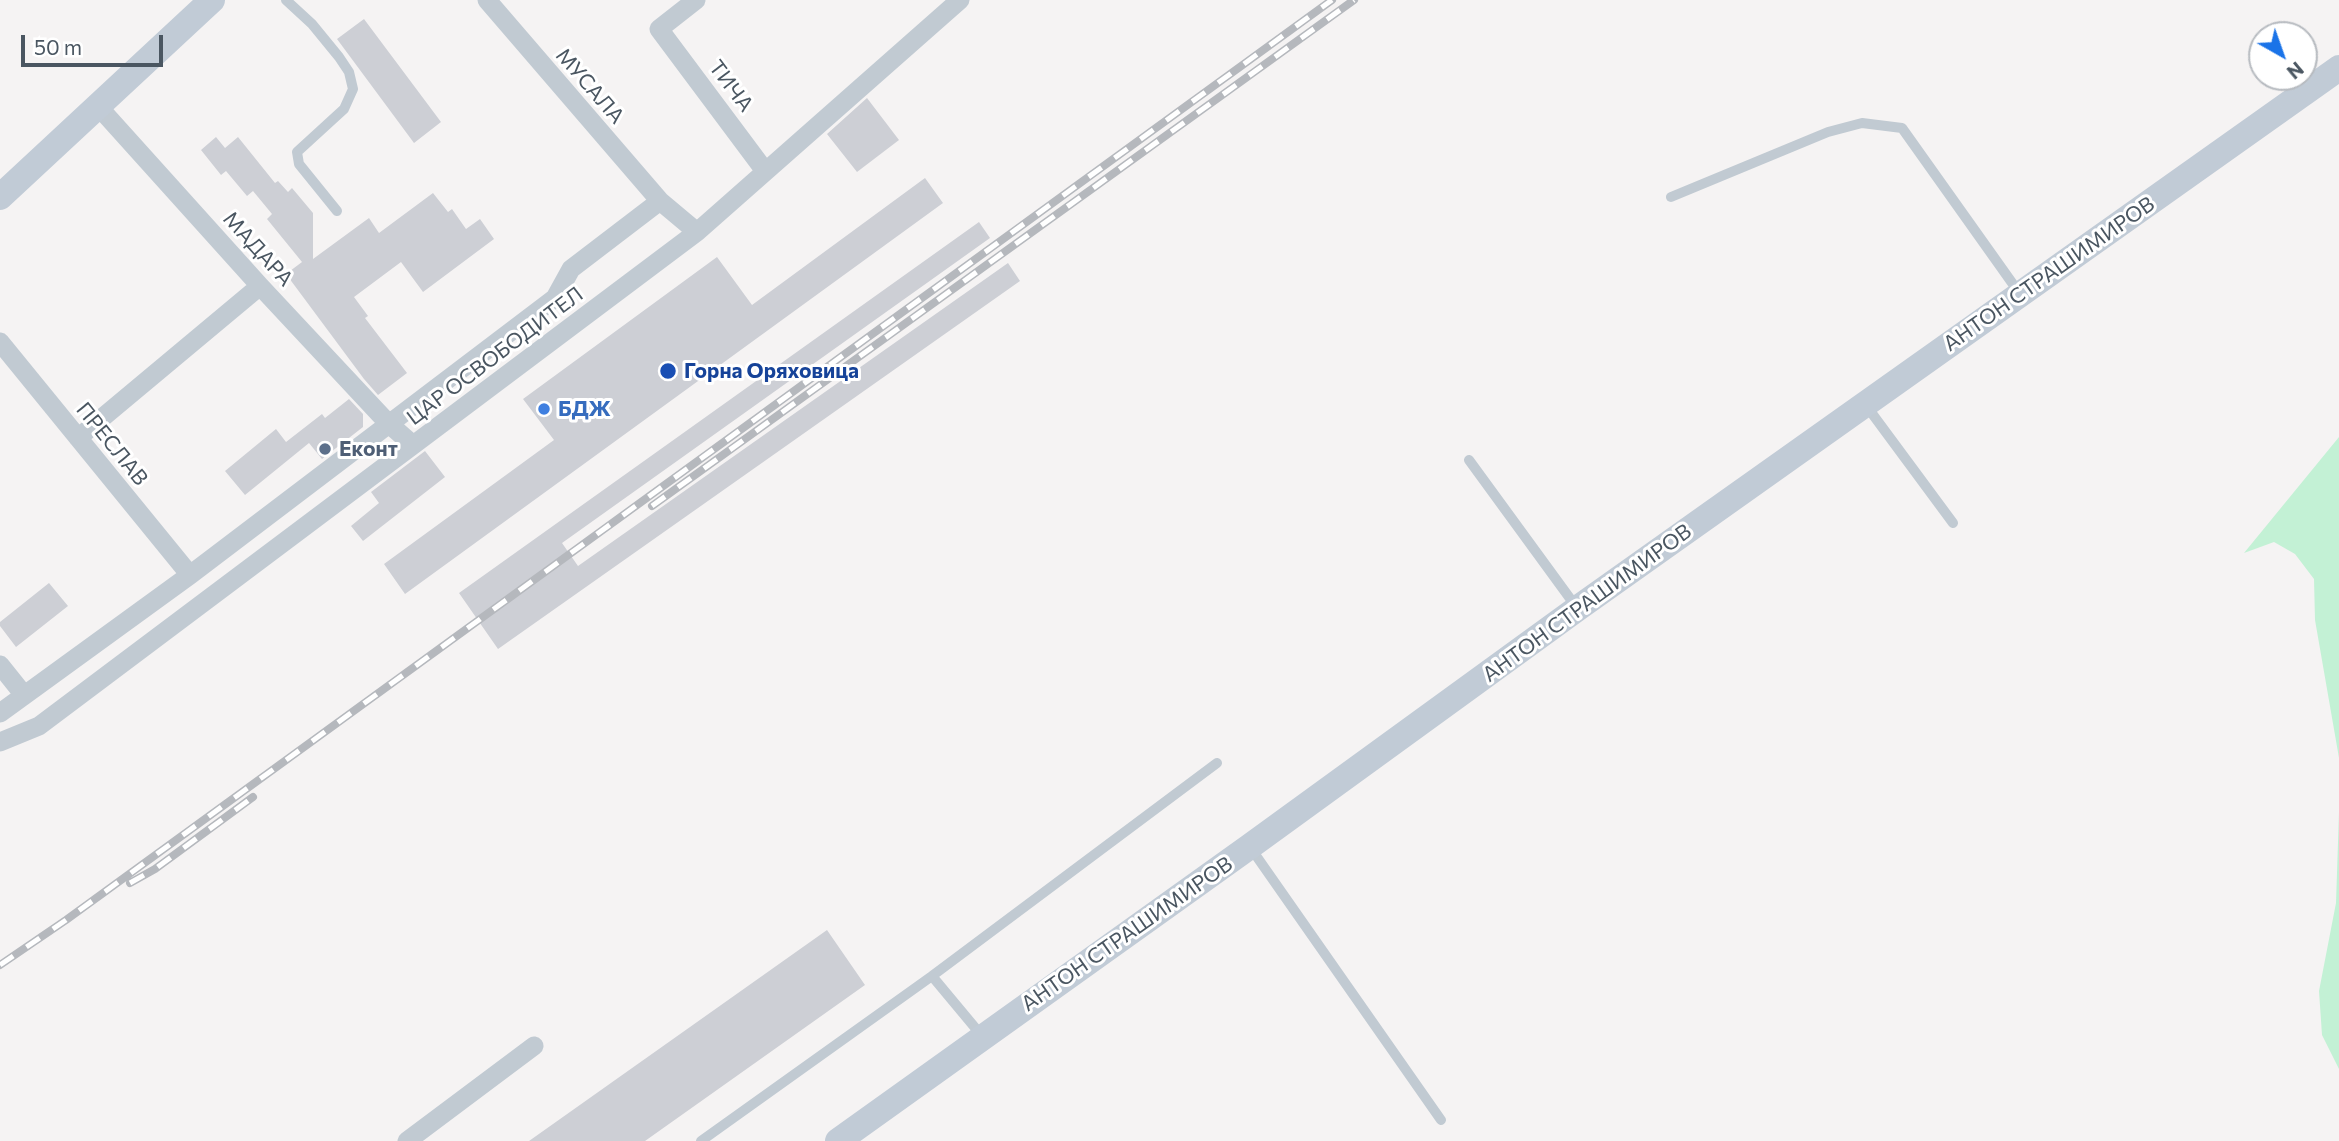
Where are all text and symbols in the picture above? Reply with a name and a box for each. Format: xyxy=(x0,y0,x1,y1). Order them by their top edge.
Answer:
scale bar xyxy=(24,21,166,65)
north arrow xyxy=(2248,21,2318,91)
text: 50 m xyxy=(34,34,82,59)
street label: МУСАЛА xyxy=(551,43,629,129)
street label: ТИЧА xyxy=(703,55,759,117)
text: N xyxy=(2283,58,2308,84)
street label: АНТОН СТРАШИМИРОВ xyxy=(1939,191,2159,357)
street label: МАДАРА xyxy=(218,206,298,292)
street label: ЦАР ОСВОБОДИТЕЛ xyxy=(402,282,588,430)
place label: Горна Оряховица xyxy=(684,358,859,384)
marker: Горна Оряховица xyxy=(658,361,678,381)
place label: БДЖ xyxy=(558,396,611,422)
street label: ПРЕСЛАВ xyxy=(71,397,153,491)
marker: БДЖ xyxy=(536,401,552,417)
place label: Еконт xyxy=(339,436,398,462)
marker: Еконт xyxy=(317,441,333,457)
street label: АНТОН СТРАШИМИРОВ xyxy=(1478,519,1696,687)
street label: АНТОН СТРАШИМИРОВ xyxy=(1017,851,1237,1017)

